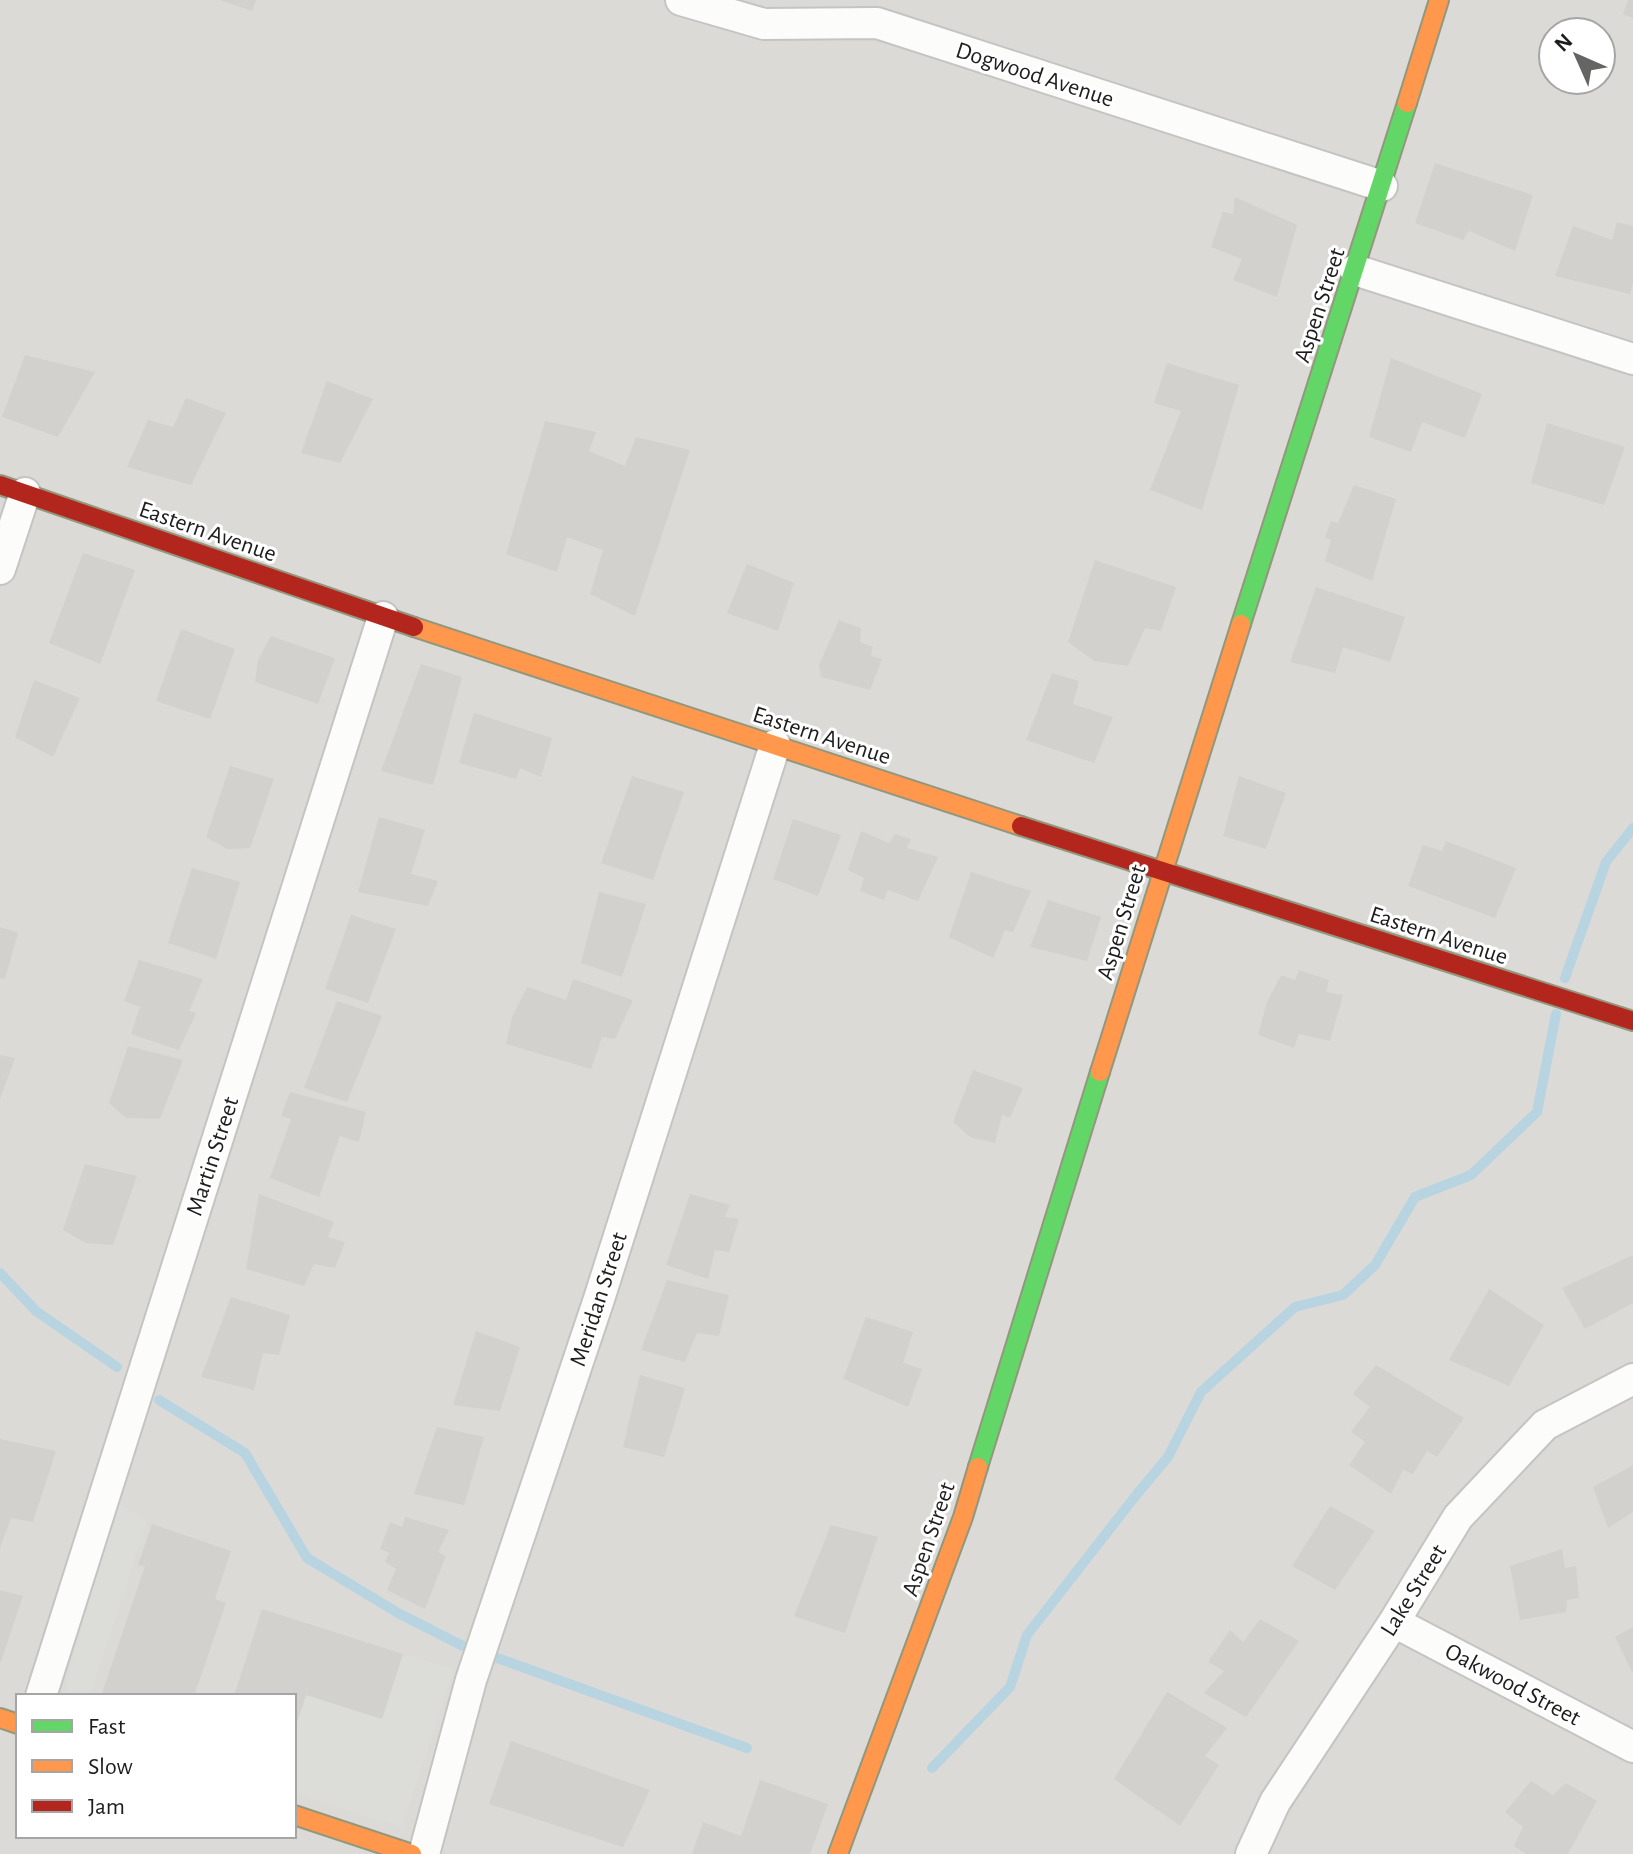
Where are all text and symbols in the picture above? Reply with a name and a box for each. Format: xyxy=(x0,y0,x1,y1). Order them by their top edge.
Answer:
north arrow xyxy=(1537,16,1617,96)
text: N xyxy=(1550,29,1577,56)
street label: Dogwood Avenue xyxy=(953,38,1117,112)
street label: Aspen Street xyxy=(1290,245,1350,366)
street label: Eastern Avenue xyxy=(136,497,279,567)
street label: Eastern Avenue xyxy=(750,702,894,770)
street label: Aspen Street xyxy=(1093,862,1151,983)
street label: Eastern Avenue xyxy=(1367,902,1511,970)
street label: Martin Street xyxy=(182,1094,244,1219)
street label: Meridan Street xyxy=(566,1229,632,1369)
street label: Aspen Street xyxy=(898,1479,960,1599)
street label: Lake Street xyxy=(1376,1540,1452,1641)
street label: Oakwood Street xyxy=(1441,1639,1584,1731)
legend xyxy=(16,1694,296,1838)
text: Fast xyxy=(88,1715,126,1739)
text: Slow xyxy=(88,1755,133,1779)
text: Jam xyxy=(88,1795,125,1819)

